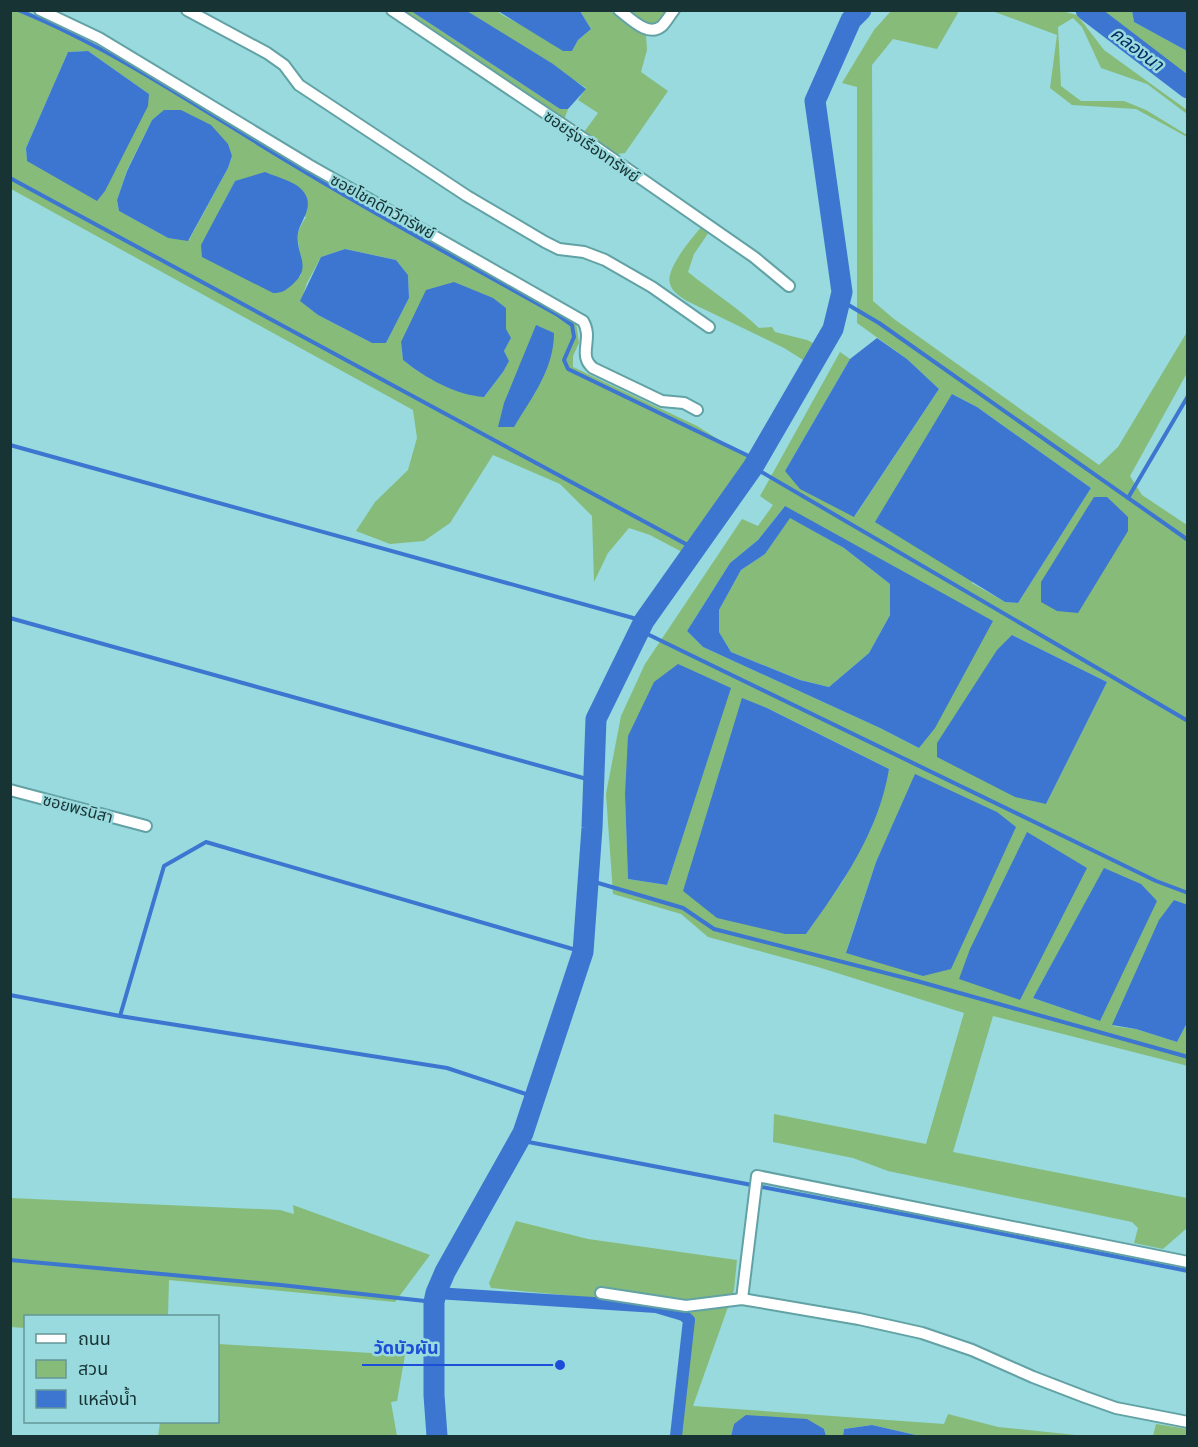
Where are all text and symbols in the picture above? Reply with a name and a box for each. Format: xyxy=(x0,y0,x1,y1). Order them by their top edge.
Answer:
water label: คลองนา xyxy=(1107,21,1169,76)
street label: ซอยรุ่งเรืองทรัพย์ xyxy=(540,106,644,186)
street label: ซอยโชคดีทวีทรัพย์ xyxy=(327,169,439,243)
street label: ซอยพรนิสา xyxy=(41,789,115,827)
legend xyxy=(24,1315,219,1423)
text: ถนน xyxy=(78,1327,111,1350)
callout: วัดบัวผัน xyxy=(362,1329,451,1365)
text: วัดบัวผัน xyxy=(373,1336,439,1359)
text: สวน xyxy=(78,1357,108,1380)
text: แหล่งน้ำ xyxy=(78,1386,137,1410)

